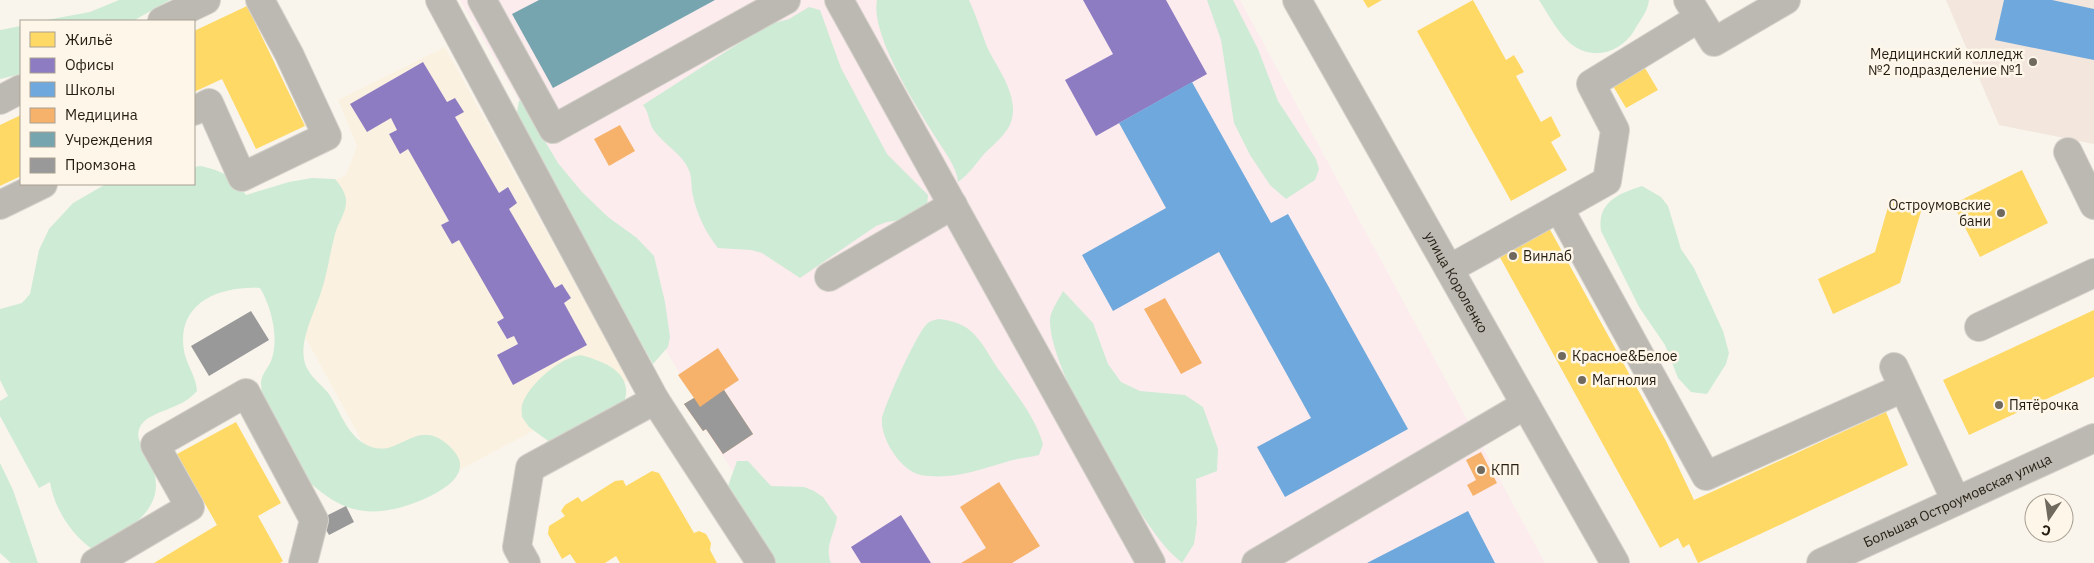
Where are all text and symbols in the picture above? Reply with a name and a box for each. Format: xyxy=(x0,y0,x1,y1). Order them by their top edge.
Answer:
legend xyxy=(20,20,195,185)
text: Жильё xyxy=(65,30,113,49)
place label: Медицинский колледж №2 подразделение №1 xyxy=(1868,45,2023,79)
text: Офисы xyxy=(65,55,114,74)
marker: Медицинский колледж №2 подразделение №1 xyxy=(2027,56,2039,68)
text: Школы xyxy=(65,80,115,99)
text: Медицина xyxy=(65,105,138,124)
text: Учреждения xyxy=(65,130,153,149)
text: Промзона xyxy=(65,155,136,174)
place label: Остроумовские бани xyxy=(1888,196,1991,230)
marker: Остроумовские бани xyxy=(1995,207,2007,219)
street label: улица Короленко xyxy=(1420,228,1492,336)
place label: Винлаб xyxy=(1523,247,1572,265)
marker: Винлаб xyxy=(1507,250,1519,262)
place label: Красное&Белое xyxy=(1572,347,1678,365)
marker: Красное&Белое xyxy=(1556,350,1568,362)
place label: Магнолия xyxy=(1592,371,1657,389)
marker: Магнолия xyxy=(1576,374,1588,386)
place label: Пятёрочка xyxy=(2009,396,2079,414)
marker: Пятёрочка xyxy=(1993,399,2005,411)
street label: Большая Остроумовская улица xyxy=(1860,449,2055,551)
place label: КПП xyxy=(1491,461,1520,479)
marker: КПП xyxy=(1475,464,1487,476)
north arrow xyxy=(2024,493,2074,543)
text: С xyxy=(2040,521,2053,540)

